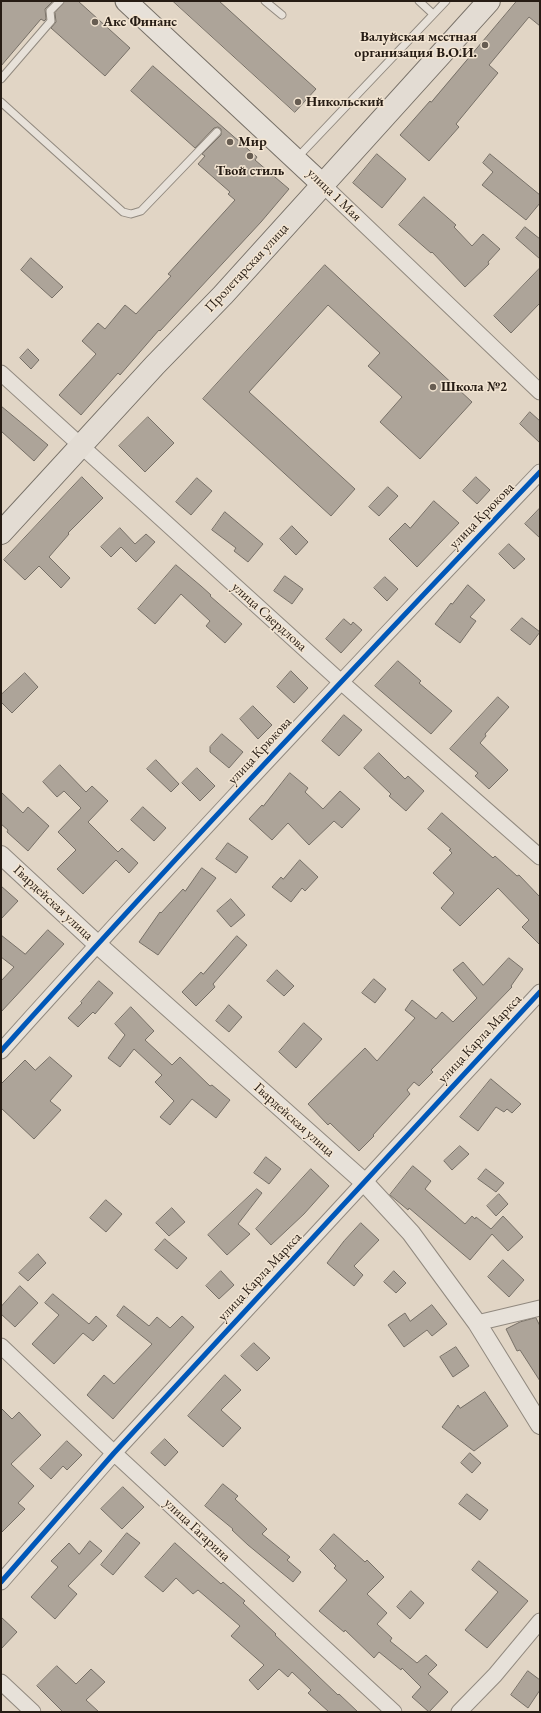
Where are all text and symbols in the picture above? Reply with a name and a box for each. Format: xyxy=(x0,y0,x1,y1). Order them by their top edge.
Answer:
place label: Акс Финанс xyxy=(103,14,177,30)
marker: Акс Финанс xyxy=(90,17,100,27)
place label: Валуйская местная организация В.О.И. xyxy=(354,29,477,62)
marker: Валуйская местная организация В.О.И. xyxy=(480,40,490,50)
place label: Никольский xyxy=(306,94,384,110)
marker: Никольский xyxy=(293,97,303,107)
place label: Мир xyxy=(238,134,267,150)
marker: Мир xyxy=(225,137,235,147)
marker: Твой стиль xyxy=(245,151,255,161)
place label: Твой стиль xyxy=(216,163,284,179)
street label: улица 1 Мая xyxy=(303,165,365,225)
street label: Пролетарская улица xyxy=(201,220,293,316)
place label: Школа №2 xyxy=(441,379,507,395)
marker: Школа №2 xyxy=(428,382,438,392)
street label: улица Крюкова xyxy=(446,479,518,553)
street label: улица Свердлова xyxy=(228,579,310,655)
street label: улица Крюкова xyxy=(224,714,296,788)
street label: Гвардейская улица xyxy=(10,862,96,944)
street label: улица Карла Маркса xyxy=(435,991,525,1087)
street label: Гвардейская улица xyxy=(250,1079,338,1161)
street label: улица Карла Маркса xyxy=(215,1229,305,1325)
street label: улица Гагарина xyxy=(160,1495,234,1565)

